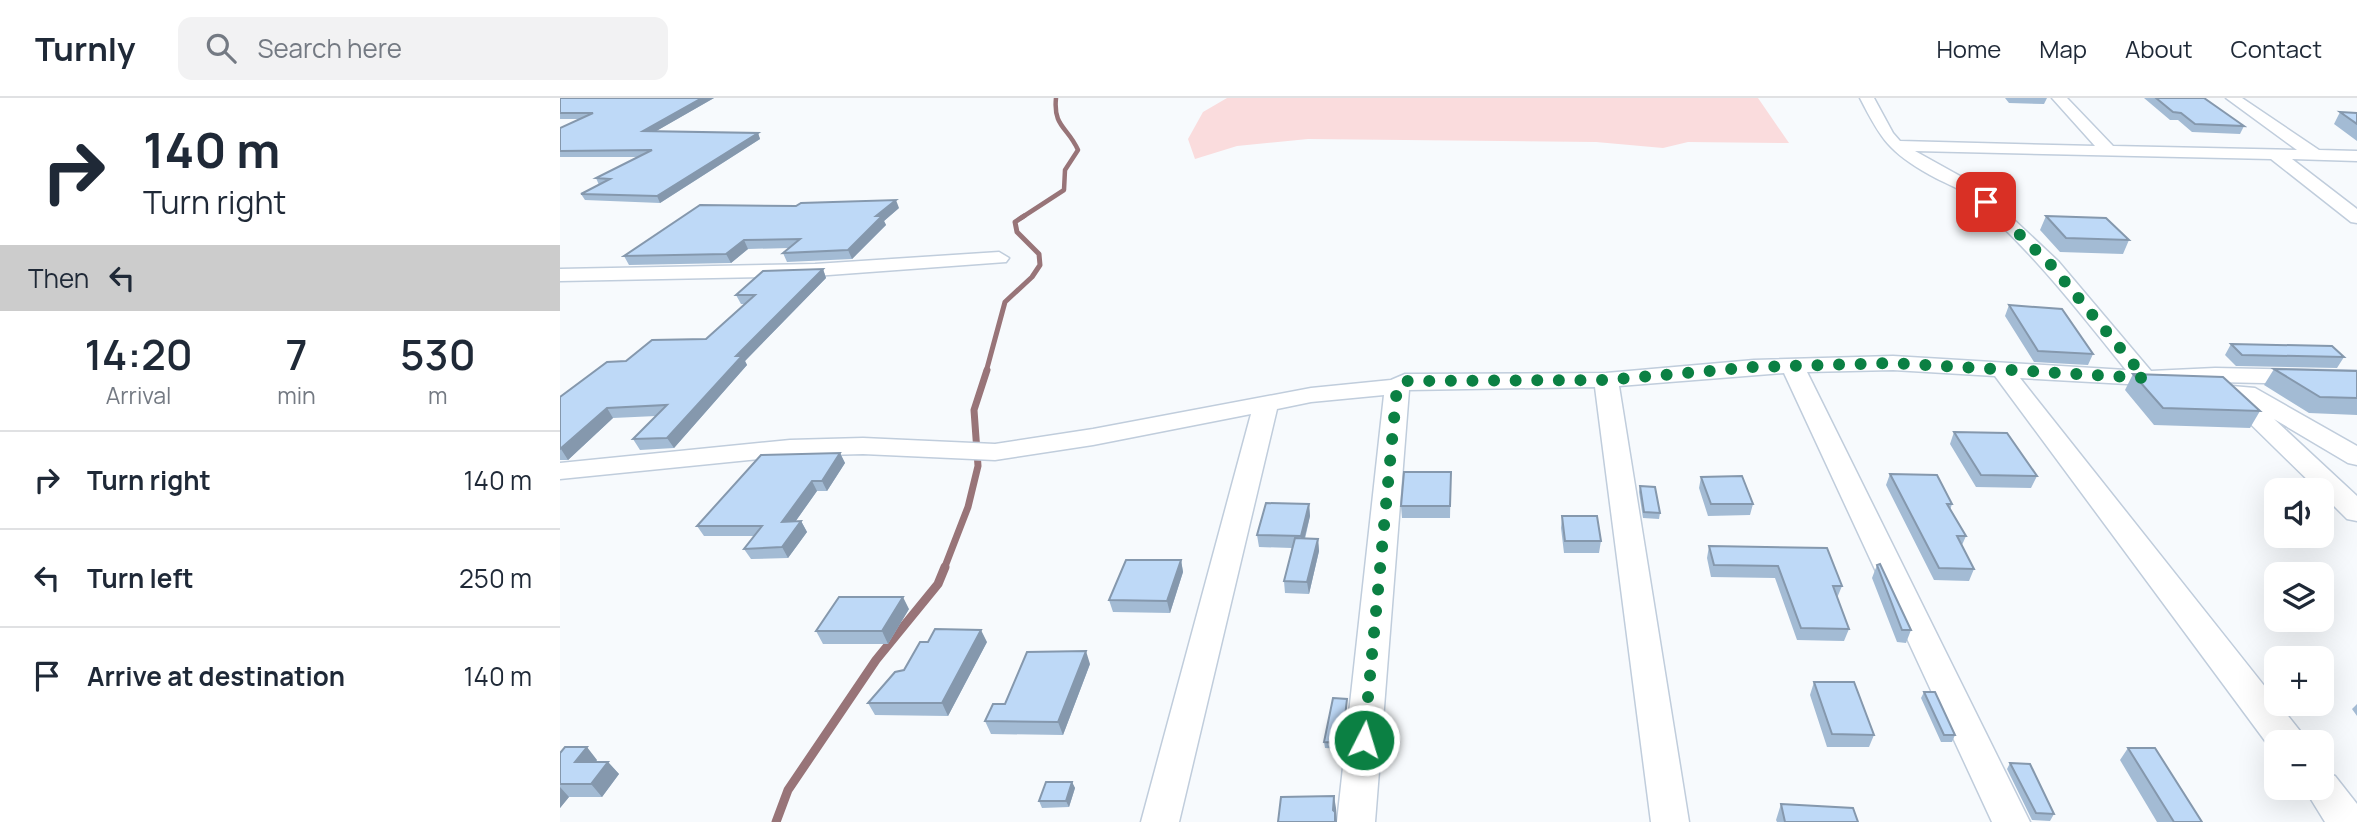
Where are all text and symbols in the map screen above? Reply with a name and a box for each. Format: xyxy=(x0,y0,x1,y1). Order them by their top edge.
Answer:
search box xyxy=(178,17,668,80)
text: Turnly xyxy=(35,26,136,71)
icon: search xyxy=(202,29,240,67)
text: Search here xyxy=(258,30,402,66)
text: Home xyxy=(1936,32,2001,65)
text: Map xyxy=(2039,32,2087,65)
text: About xyxy=(2125,32,2193,65)
text: Contact xyxy=(2231,32,2322,65)
text: 140 m xyxy=(143,116,280,183)
icon: right xyxy=(28,126,119,217)
pin xyxy=(1956,172,2016,232)
text: Turn right xyxy=(143,180,286,224)
icon: arrive xyxy=(1967,183,2005,221)
icon: left xyxy=(103,259,141,297)
text: Then xyxy=(28,260,89,296)
text: 14:20 xyxy=(84,325,193,383)
text: 7 xyxy=(285,325,307,383)
text: 530 xyxy=(400,325,476,383)
text: Arrival xyxy=(106,379,171,411)
text: min xyxy=(277,379,316,411)
text: m xyxy=(428,379,448,411)
icon: right xyxy=(28,461,66,499)
text: Turn right xyxy=(87,462,211,498)
text: 140 m xyxy=(463,462,532,498)
map controls xyxy=(2264,478,2334,800)
button: sound xyxy=(2264,478,2334,548)
icon: left xyxy=(28,559,66,597)
text: Turn left xyxy=(87,560,194,596)
text: 250 m xyxy=(459,560,532,596)
button: layers xyxy=(2264,562,2334,632)
button: + xyxy=(2264,646,2334,716)
icon: arrive xyxy=(28,657,66,695)
text: Arrive at destination xyxy=(87,658,345,694)
text: 140 m xyxy=(463,658,532,694)
position arrow xyxy=(1327,703,1401,777)
button: − xyxy=(2264,730,2334,800)

